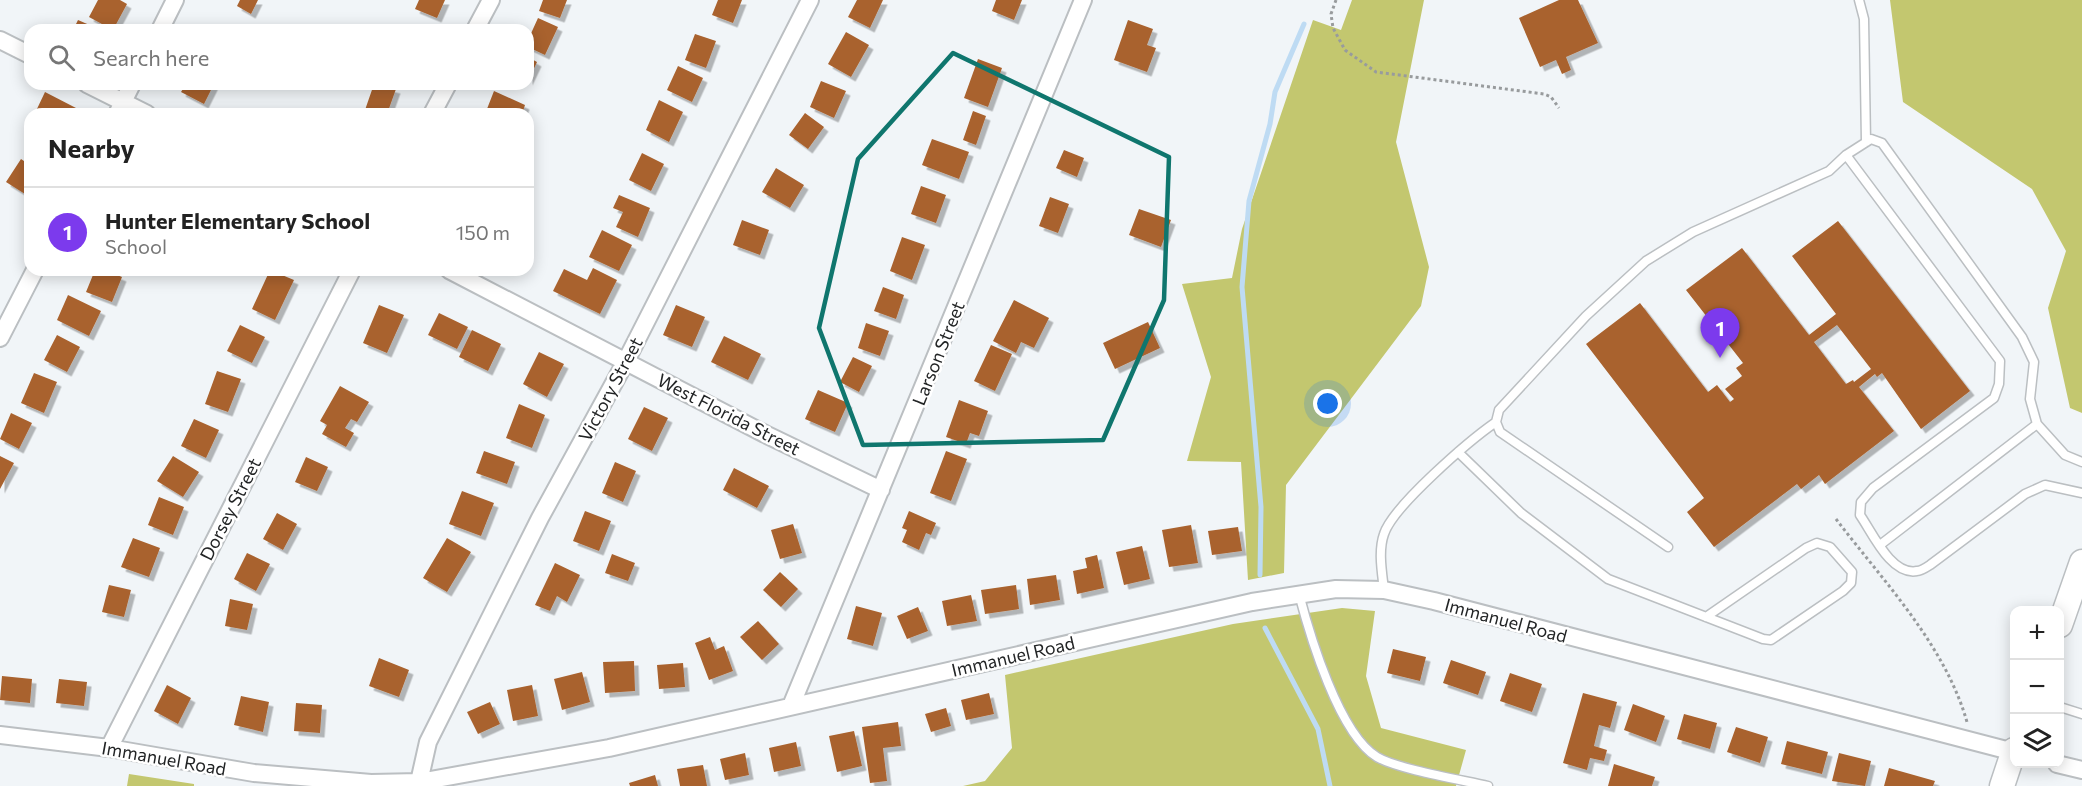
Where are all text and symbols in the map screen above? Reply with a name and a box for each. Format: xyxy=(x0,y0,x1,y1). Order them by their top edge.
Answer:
search box xyxy=(24,24,534,90)
icon: search xyxy=(45,41,78,74)
text: Search here xyxy=(93,44,209,71)
text: Nearby xyxy=(48,132,135,163)
text: Hunter Elementary School xyxy=(105,207,370,234)
text: 1 xyxy=(63,220,72,244)
text: 150 m xyxy=(456,220,510,244)
text: School xyxy=(105,234,167,258)
street label: Larson Street xyxy=(907,298,969,408)
pin: 1 xyxy=(1700,308,1740,358)
street label: Victory Street xyxy=(573,333,647,445)
street label: West Florida Street xyxy=(654,369,804,459)
your location xyxy=(1313,389,1342,418)
street label: Dorsey Street xyxy=(195,454,265,564)
street label: Immanuel Road xyxy=(1442,593,1570,647)
map controls xyxy=(2010,606,2064,768)
button: + xyxy=(2010,606,2064,660)
street label: Immanuel Road xyxy=(949,631,1077,681)
button: − xyxy=(2010,660,2064,714)
button: layers xyxy=(2010,714,2064,768)
street label: Immanuel Road xyxy=(100,736,228,780)

